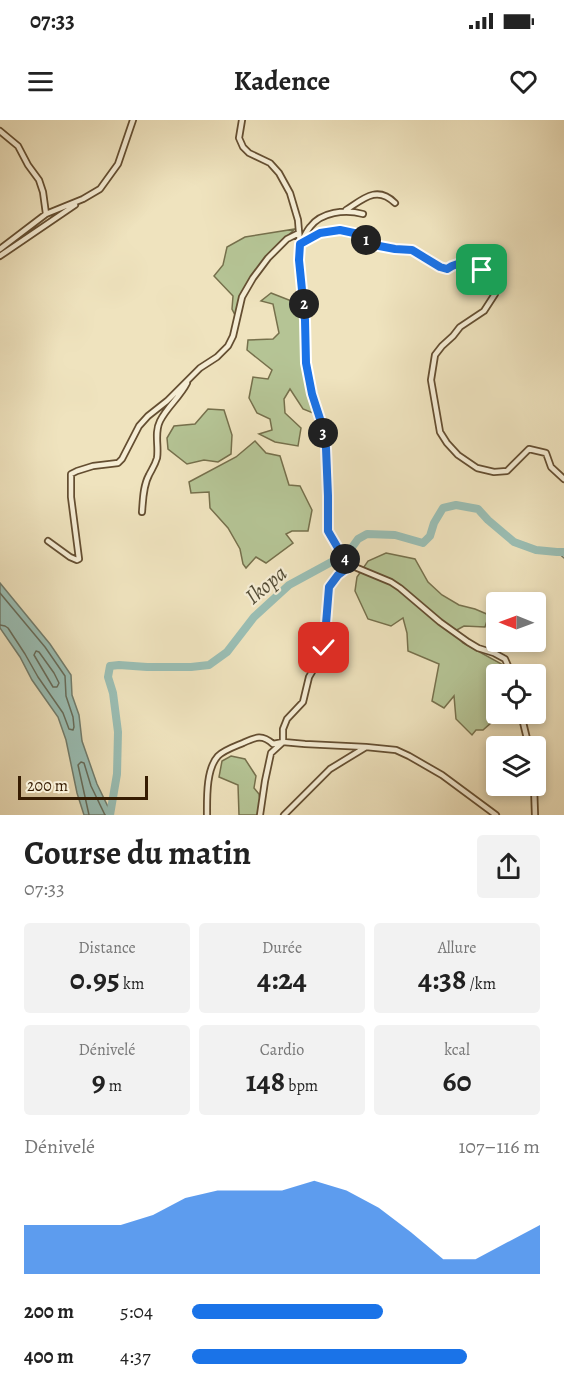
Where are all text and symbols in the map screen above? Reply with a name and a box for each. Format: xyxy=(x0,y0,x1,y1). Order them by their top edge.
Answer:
text: 07:33 xyxy=(30,6,75,36)
text: Kadence xyxy=(234,63,330,99)
icon: menu xyxy=(24,65,57,98)
icon: heart xyxy=(507,65,540,98)
pin: 1 xyxy=(351,225,381,255)
text: 1 xyxy=(363,229,369,251)
pin xyxy=(456,244,507,295)
icon: arrive xyxy=(465,253,498,286)
pin: 2 xyxy=(289,289,319,319)
text: 2 xyxy=(300,293,308,315)
pin: 3 xyxy=(308,418,338,448)
text: 3 xyxy=(320,422,326,444)
pin: 4 xyxy=(330,544,360,574)
text: 4 xyxy=(341,548,349,570)
water label: Ikopa xyxy=(239,559,293,611)
north arrow xyxy=(486,592,546,652)
map controls xyxy=(486,592,546,796)
pin xyxy=(298,622,349,673)
icon: check xyxy=(307,631,340,664)
button: locate xyxy=(486,664,546,724)
button: layers xyxy=(486,736,546,796)
scale bar xyxy=(18,773,148,800)
text: 200 m xyxy=(27,775,68,797)
text: Course du matin xyxy=(24,830,251,875)
button: share xyxy=(477,835,540,898)
text: 07:33 xyxy=(24,875,64,902)
text: Distance xyxy=(78,937,136,959)
text: Durée xyxy=(262,937,302,959)
text: Allure xyxy=(438,937,476,959)
text: 0.95 xyxy=(70,959,120,999)
text: 4:24 xyxy=(257,959,307,999)
text: 4:38 xyxy=(418,959,466,999)
text: km xyxy=(120,973,144,995)
text: /km xyxy=(466,973,496,995)
text: Dénivelé xyxy=(79,1039,135,1061)
text: Cardio xyxy=(260,1039,304,1061)
text: kcal xyxy=(444,1039,470,1061)
text: 9 xyxy=(92,1061,106,1101)
text: 148 xyxy=(246,1061,285,1101)
text: 60 xyxy=(442,1061,472,1101)
text: m xyxy=(106,1075,122,1097)
text: bpm xyxy=(285,1075,318,1097)
text: Dénivelé xyxy=(24,1133,95,1160)
text: 107–116 m xyxy=(458,1133,540,1160)
text: 200 m xyxy=(24,1298,74,1325)
text: 5:04 xyxy=(120,1298,153,1325)
text: 400 m xyxy=(24,1343,74,1370)
text: 4:37 xyxy=(120,1343,151,1370)

